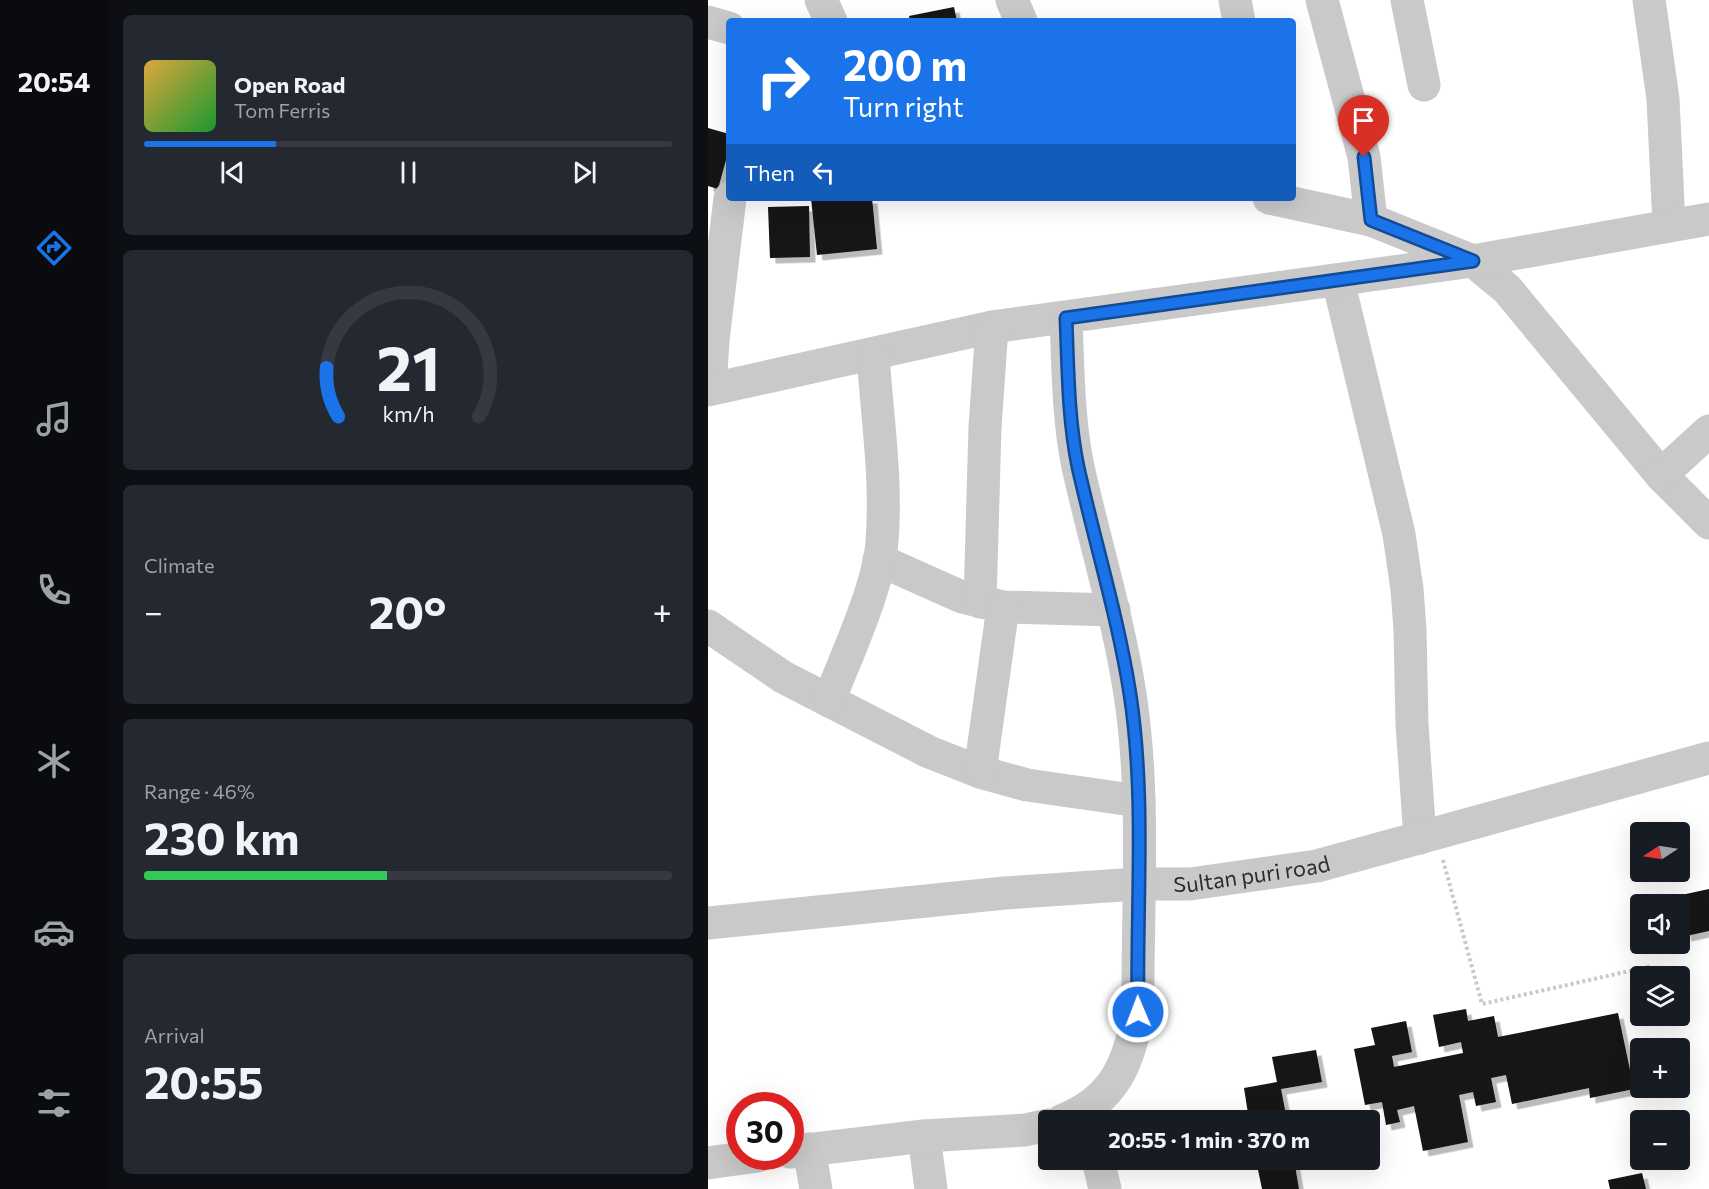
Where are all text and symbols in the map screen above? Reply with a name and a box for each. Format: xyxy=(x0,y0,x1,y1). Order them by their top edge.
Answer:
text: 200 m xyxy=(843,38,967,90)
icon: right xyxy=(744,42,822,120)
text: 20:54 xyxy=(18,65,90,98)
text: Open Road xyxy=(234,71,345,98)
text: Turn right xyxy=(843,90,963,123)
pin xyxy=(1338,95,1389,157)
text: Tom Ferris xyxy=(234,98,330,122)
icon: arrive xyxy=(1347,104,1380,137)
icon: previous xyxy=(216,156,249,189)
icon: pause xyxy=(392,156,425,189)
icon: next xyxy=(568,156,601,189)
icon: left xyxy=(807,156,840,189)
text: Then xyxy=(744,159,795,186)
icon: directions xyxy=(33,227,75,269)
text: 21 xyxy=(376,328,440,404)
icon: music xyxy=(33,398,75,440)
text: km/h xyxy=(382,400,434,426)
text: Climate xyxy=(144,553,214,577)
icon: phone xyxy=(33,569,75,611)
text: 20° xyxy=(369,583,447,638)
text: − xyxy=(144,590,163,631)
text: + xyxy=(653,590,672,631)
icon: climate xyxy=(33,740,75,782)
text: Range · 46% xyxy=(144,779,255,803)
text: 230 km xyxy=(144,809,299,864)
north arrow xyxy=(1630,822,1690,882)
map controls xyxy=(1630,822,1690,1170)
street label: Sultan puri road xyxy=(1173,849,1333,897)
button: sound xyxy=(1630,894,1690,954)
icon: car xyxy=(33,911,75,953)
button: layers xyxy=(1630,966,1690,1026)
position arrow xyxy=(1106,980,1170,1044)
text: Arrival xyxy=(144,1023,205,1047)
button: + xyxy=(1630,1038,1690,1098)
text: 20:55 xyxy=(144,1053,264,1108)
icon: filters xyxy=(33,1082,75,1124)
speed limit sign: 30 xyxy=(726,1092,804,1170)
button: − xyxy=(1630,1110,1690,1170)
text: 20:55 · 1 min · 370 m xyxy=(1108,1126,1310,1153)

